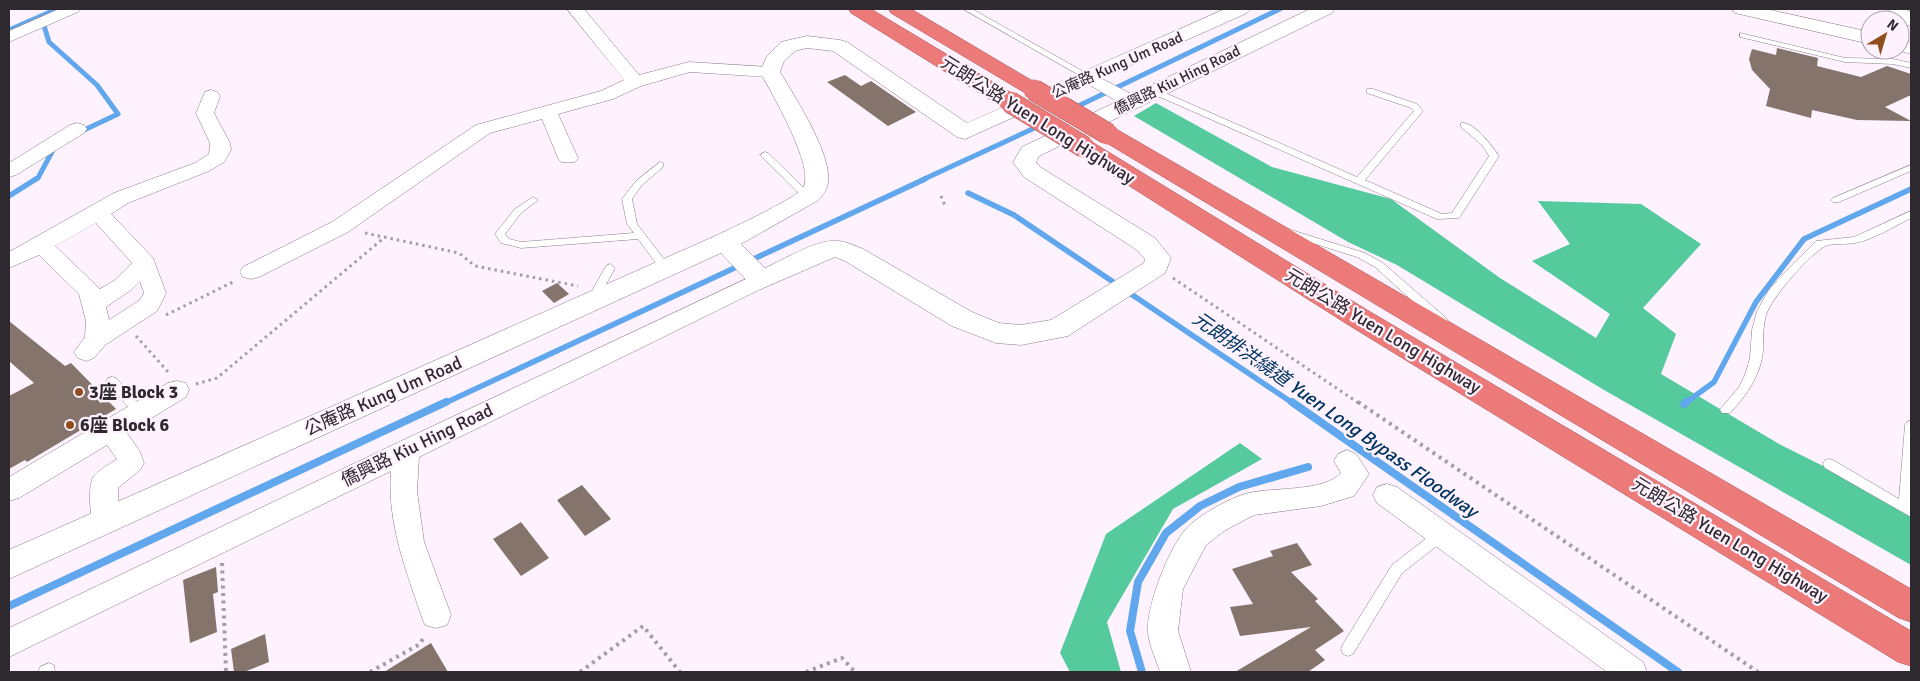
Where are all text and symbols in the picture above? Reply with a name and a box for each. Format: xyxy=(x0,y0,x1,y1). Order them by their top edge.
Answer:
north arrow xyxy=(1860,10,1910,60)
text: N xyxy=(1884,15,1902,35)
street label: 公庵路 Kung Um Road xyxy=(1048,28,1186,102)
street label: 僑興路 Kiu Hing Road xyxy=(1111,42,1243,118)
street label: 元朗公路 Yuen Long Highway xyxy=(937,51,1140,189)
street label: 元朗公路 Yuen Long Highway xyxy=(1281,264,1485,399)
water label: 元朗排洪繞道 Yuen Long Bypass Floodway xyxy=(1188,307,1484,524)
street label: 公庵路 Kung Um Road xyxy=(301,351,465,441)
place label: 3座 Block 3 xyxy=(89,381,178,403)
marker: 3座 Block 3 xyxy=(73,386,85,398)
street label: 僑興路 Kiu Hing Road xyxy=(337,399,497,491)
place label: 6座 Block 6 xyxy=(80,414,170,436)
marker: 6座 Block 6 xyxy=(64,419,76,431)
street label: 元朗公路 Yuen Long Highway xyxy=(1628,473,1832,608)

